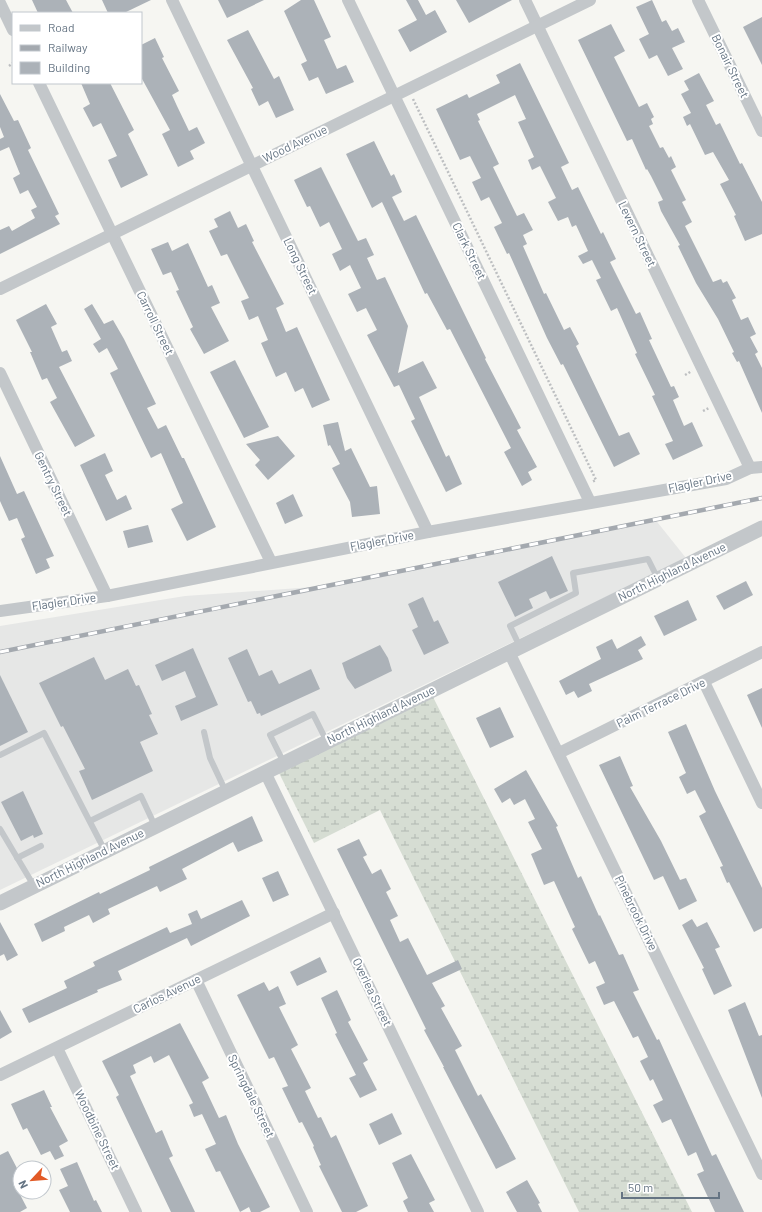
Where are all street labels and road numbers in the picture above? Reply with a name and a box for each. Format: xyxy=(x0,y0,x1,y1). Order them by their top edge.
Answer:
street label: Bonair Street xyxy=(709,31,752,100)
street label: Wood Avenue xyxy=(260,121,329,165)
street label: Levern Street xyxy=(616,199,660,269)
street label: Clark Street xyxy=(450,220,490,281)
street label: Long Street xyxy=(281,235,321,296)
street label: Carroll Street xyxy=(134,288,177,357)
street label: Gentry Street xyxy=(32,449,76,518)
street label: Flagler Drive xyxy=(667,467,733,495)
street label: Flagler Drive xyxy=(349,527,415,553)
street label: North Highland Avenue xyxy=(615,539,728,603)
street label: Flagler Drive xyxy=(31,590,97,612)
street label: Palm Terrace Drive xyxy=(614,674,707,730)
street label: North Highland Avenue xyxy=(324,682,437,746)
street label: North Highland Avenue xyxy=(33,825,146,889)
street label: Pinebrook Drive xyxy=(613,873,661,953)
street label: Overlea Street xyxy=(350,955,395,1028)
street label: Carlos Avenue xyxy=(131,971,203,1015)
street label: Springdale Street xyxy=(226,1052,278,1140)
street label: Woodbine Street xyxy=(73,1087,123,1172)

